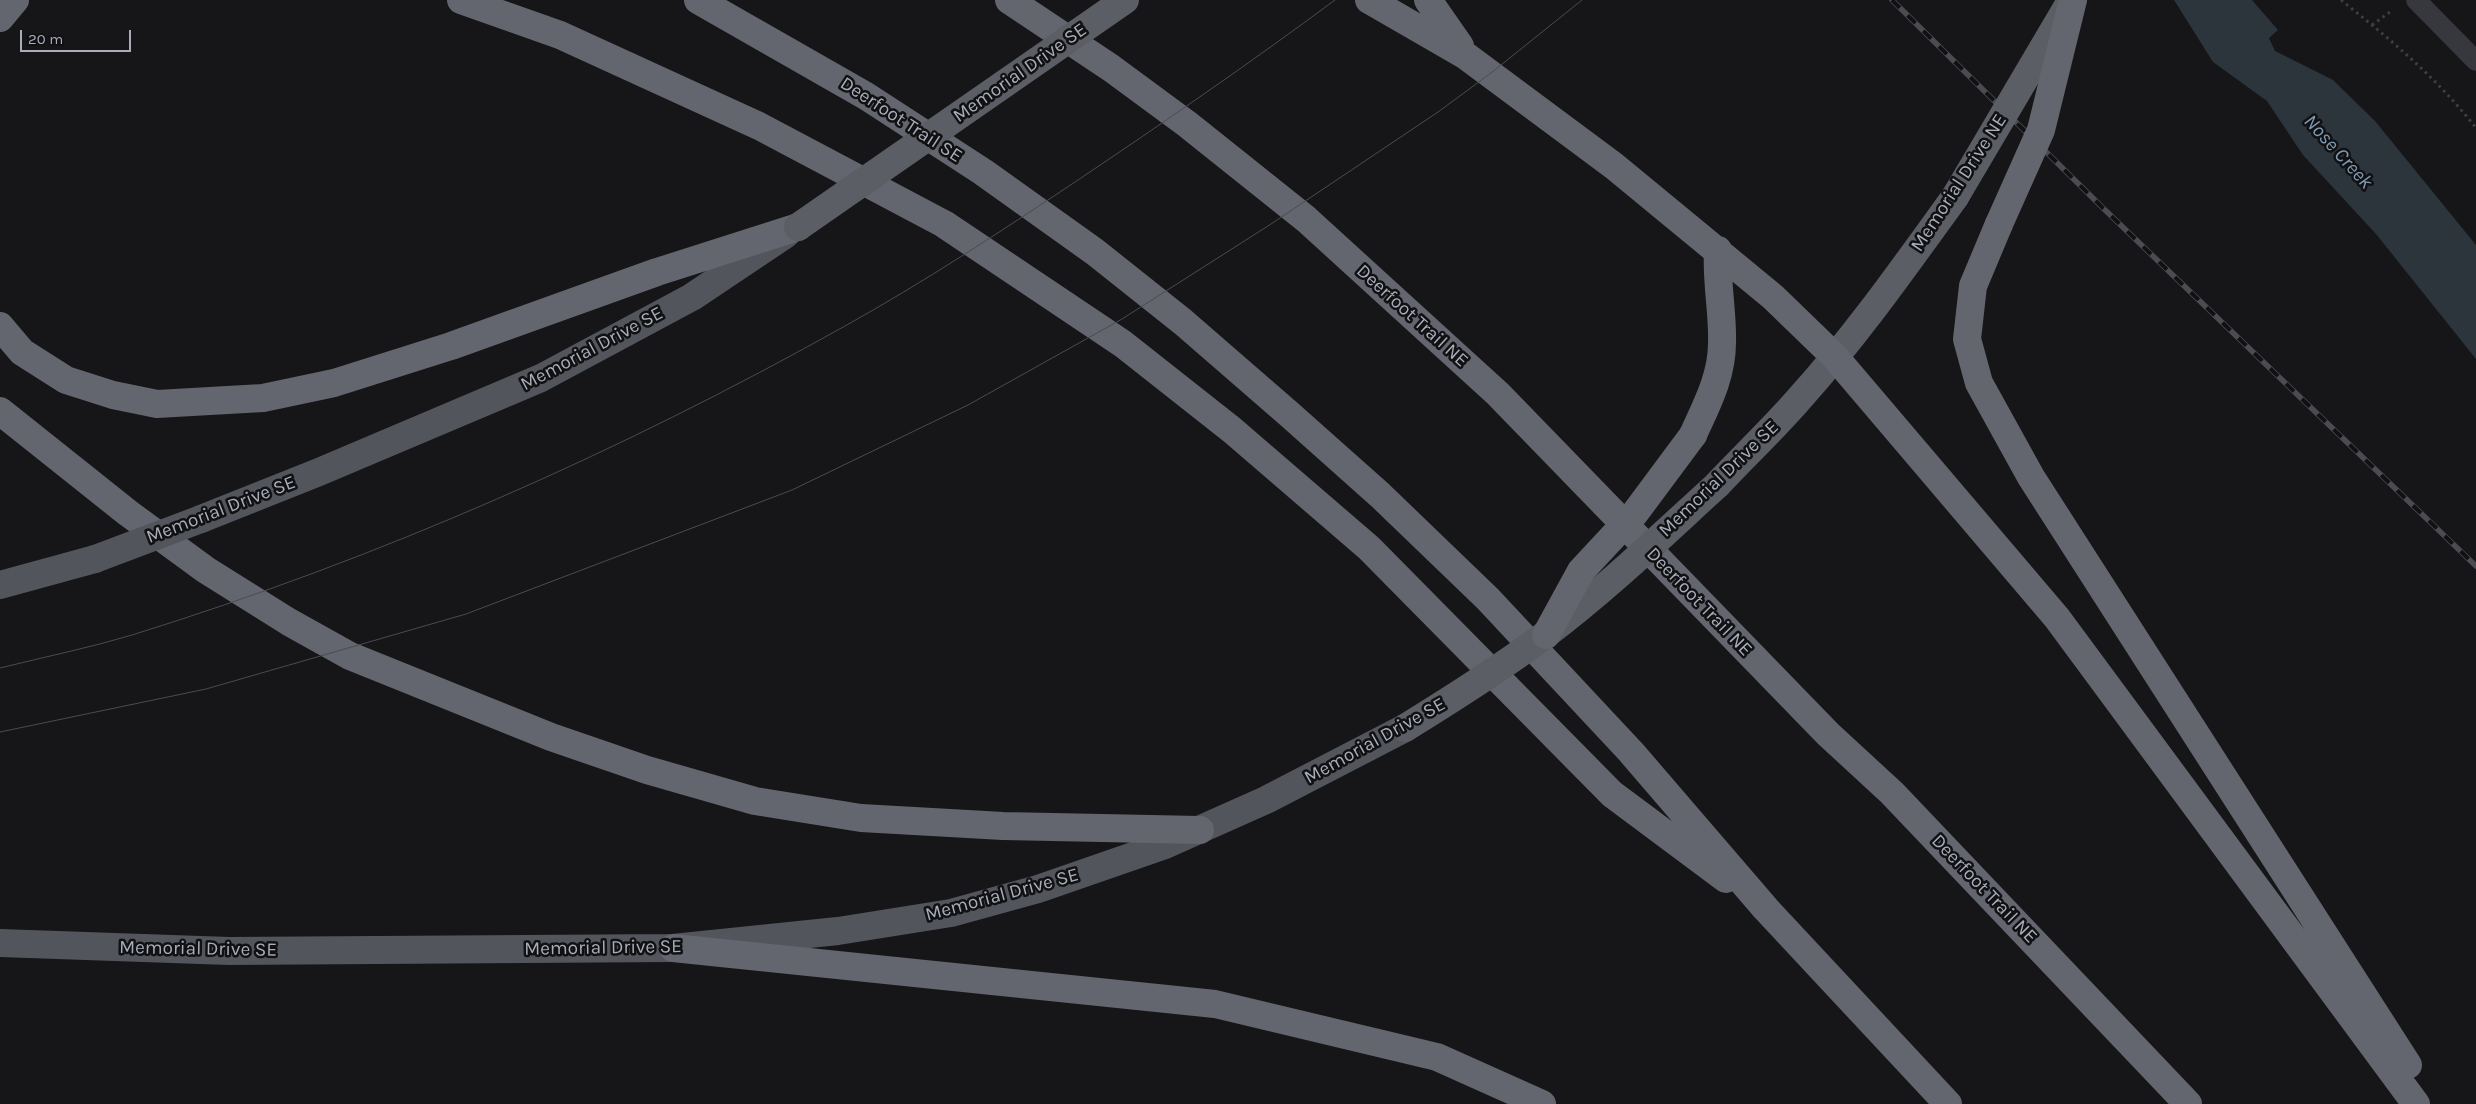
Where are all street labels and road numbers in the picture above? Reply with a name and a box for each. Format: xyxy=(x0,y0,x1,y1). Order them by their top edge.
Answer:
street label: Memorial Drive SE xyxy=(949,18,1091,128)
street label: Deerfoot Trail SE xyxy=(836,72,966,168)
street label: Memorial Drive NE xyxy=(1906,110,2012,256)
street label: Deerfoot Trail NE xyxy=(1351,260,1473,372)
street label: Memorial Drive SE xyxy=(517,302,667,396)
street label: Memorial Drive SE xyxy=(1654,416,1784,542)
street label: Memorial Drive SE xyxy=(143,471,299,549)
street label: Deerfoot Trail NE xyxy=(1641,543,1757,661)
street label: Memorial Drive SE xyxy=(1300,693,1450,789)
street label: Deerfoot Trail NE xyxy=(1926,830,2042,948)
street label: Memorial Drive SE xyxy=(923,864,1081,926)
street label: Memorial Drive SE xyxy=(524,935,682,961)
street label: Memorial Drive SE xyxy=(119,936,277,962)

